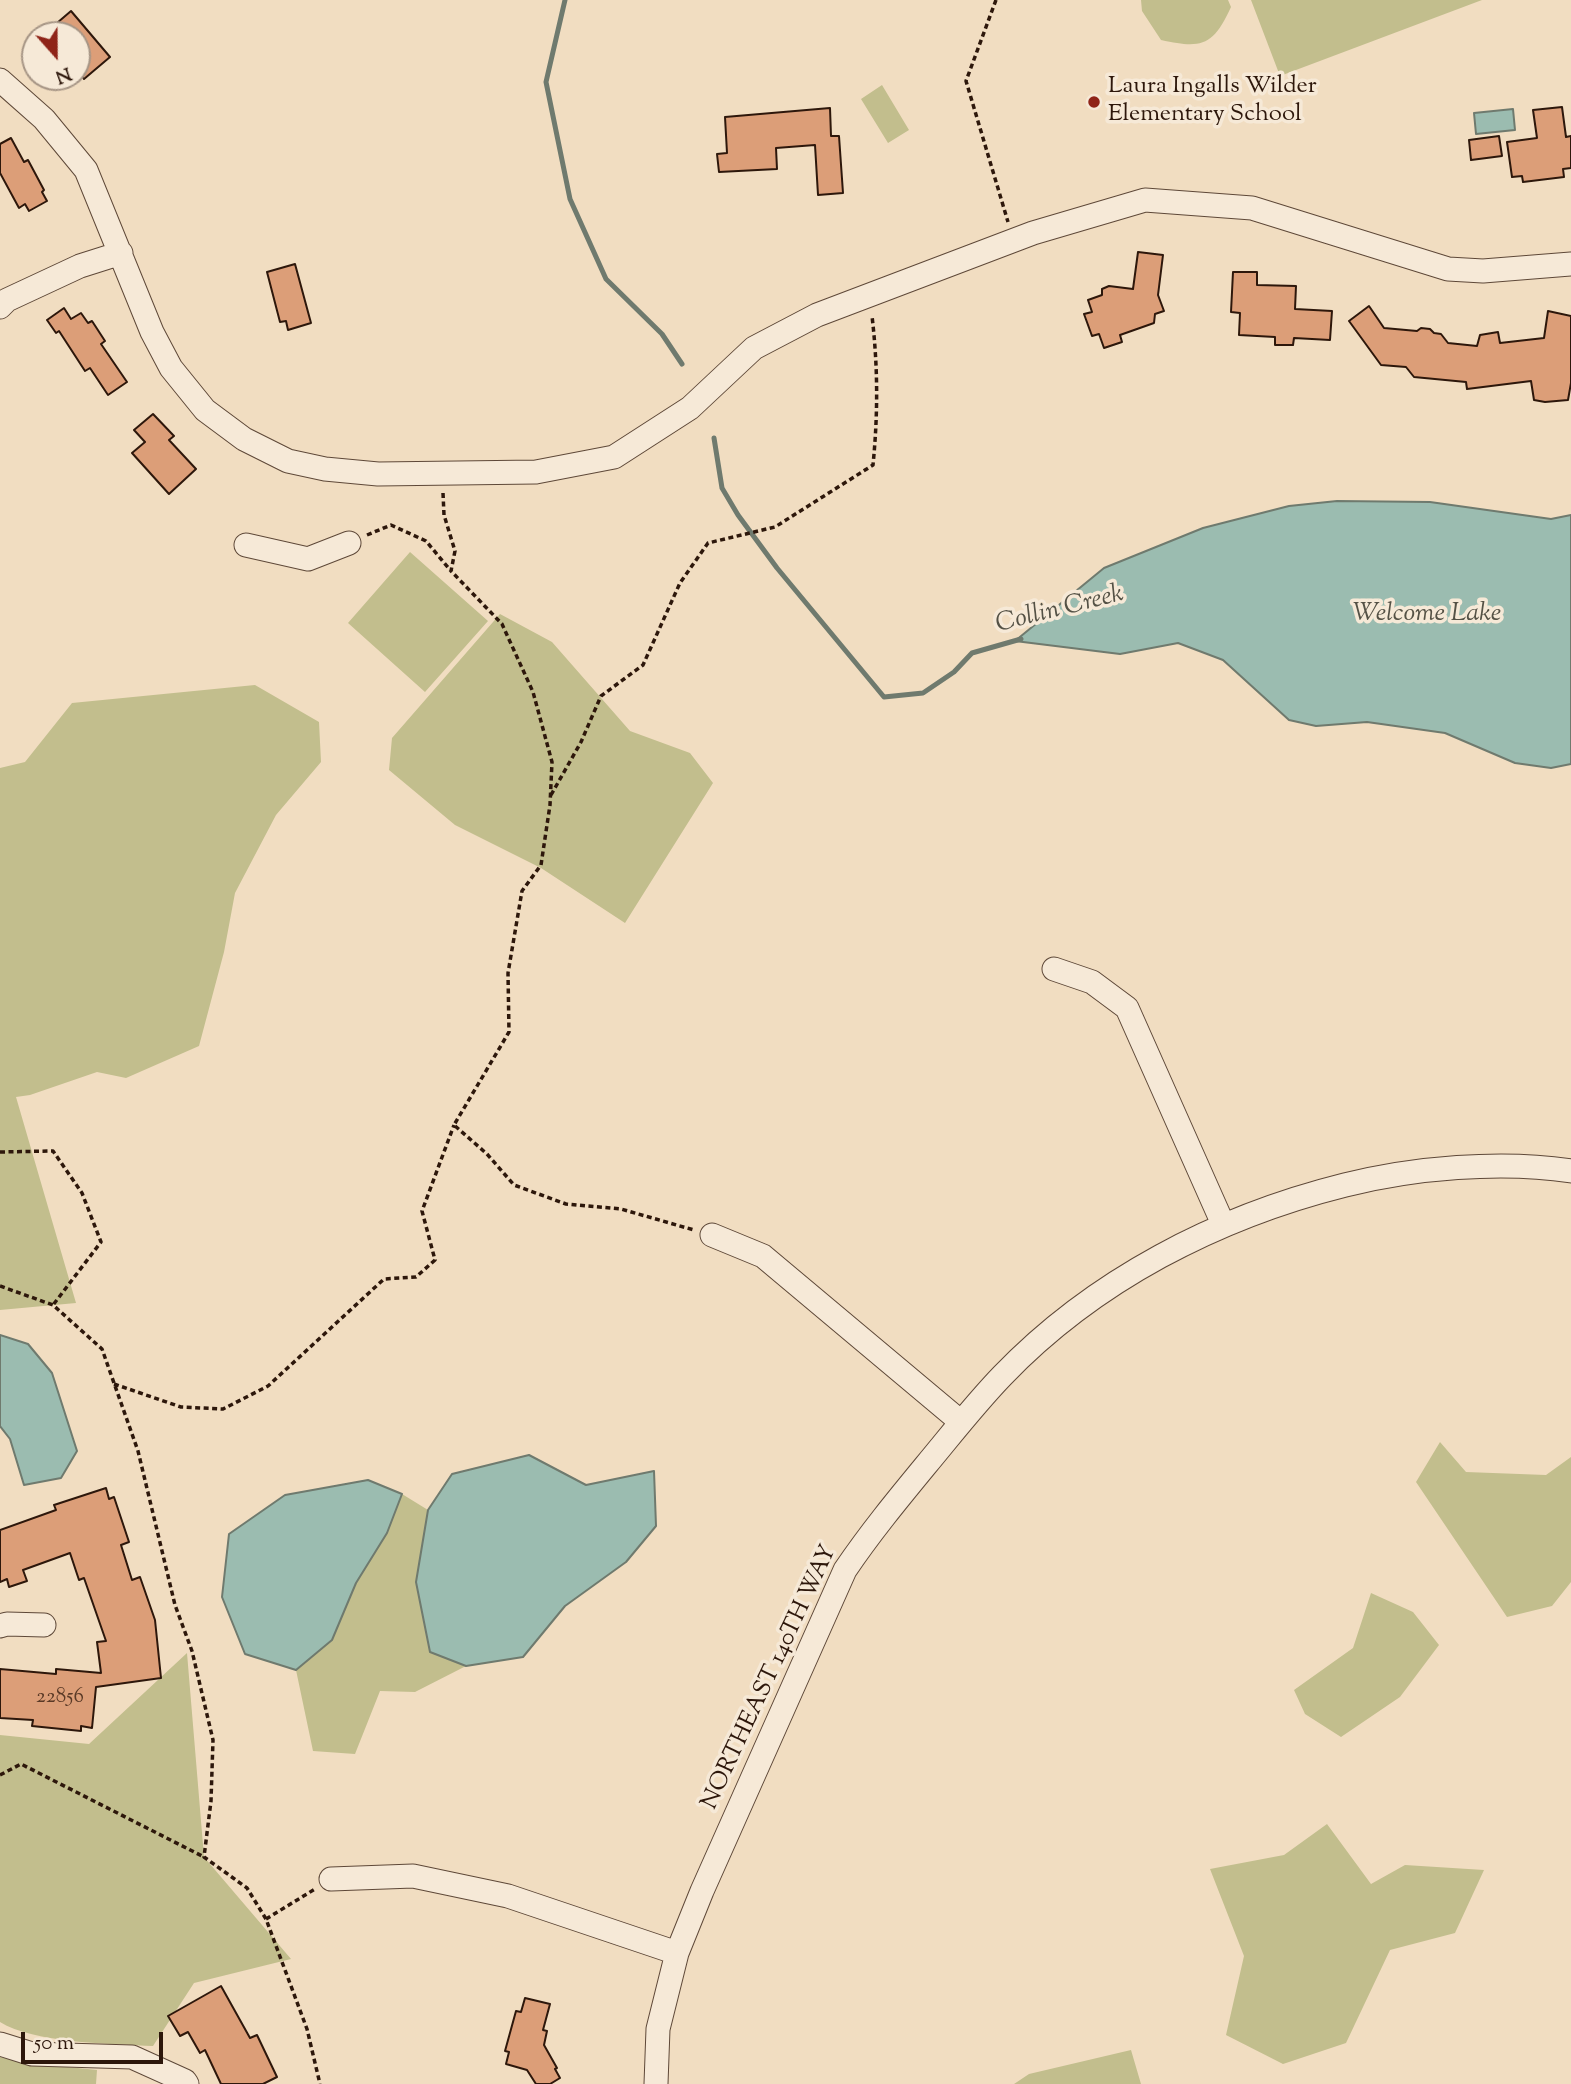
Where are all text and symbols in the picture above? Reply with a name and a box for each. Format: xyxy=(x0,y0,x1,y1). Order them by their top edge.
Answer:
north arrow xyxy=(21,21,91,91)
text: N xyxy=(51,59,75,90)
place label: Laura Ingalls Wilder Elementary School xyxy=(1108,74,1317,130)
marker: Laura Ingalls Wilder Elementary School xyxy=(1086,94,1102,110)
water label: Collin Creek xyxy=(993,580,1127,642)
water label: Welcome Lake xyxy=(1353,600,1501,632)
street label: NORTHEAST 140TH WAY xyxy=(697,1541,845,1815)
house number: 22856 xyxy=(36,1685,84,1711)
scale bar xyxy=(24,2018,166,2062)
text: 50 m xyxy=(34,2029,74,2059)

